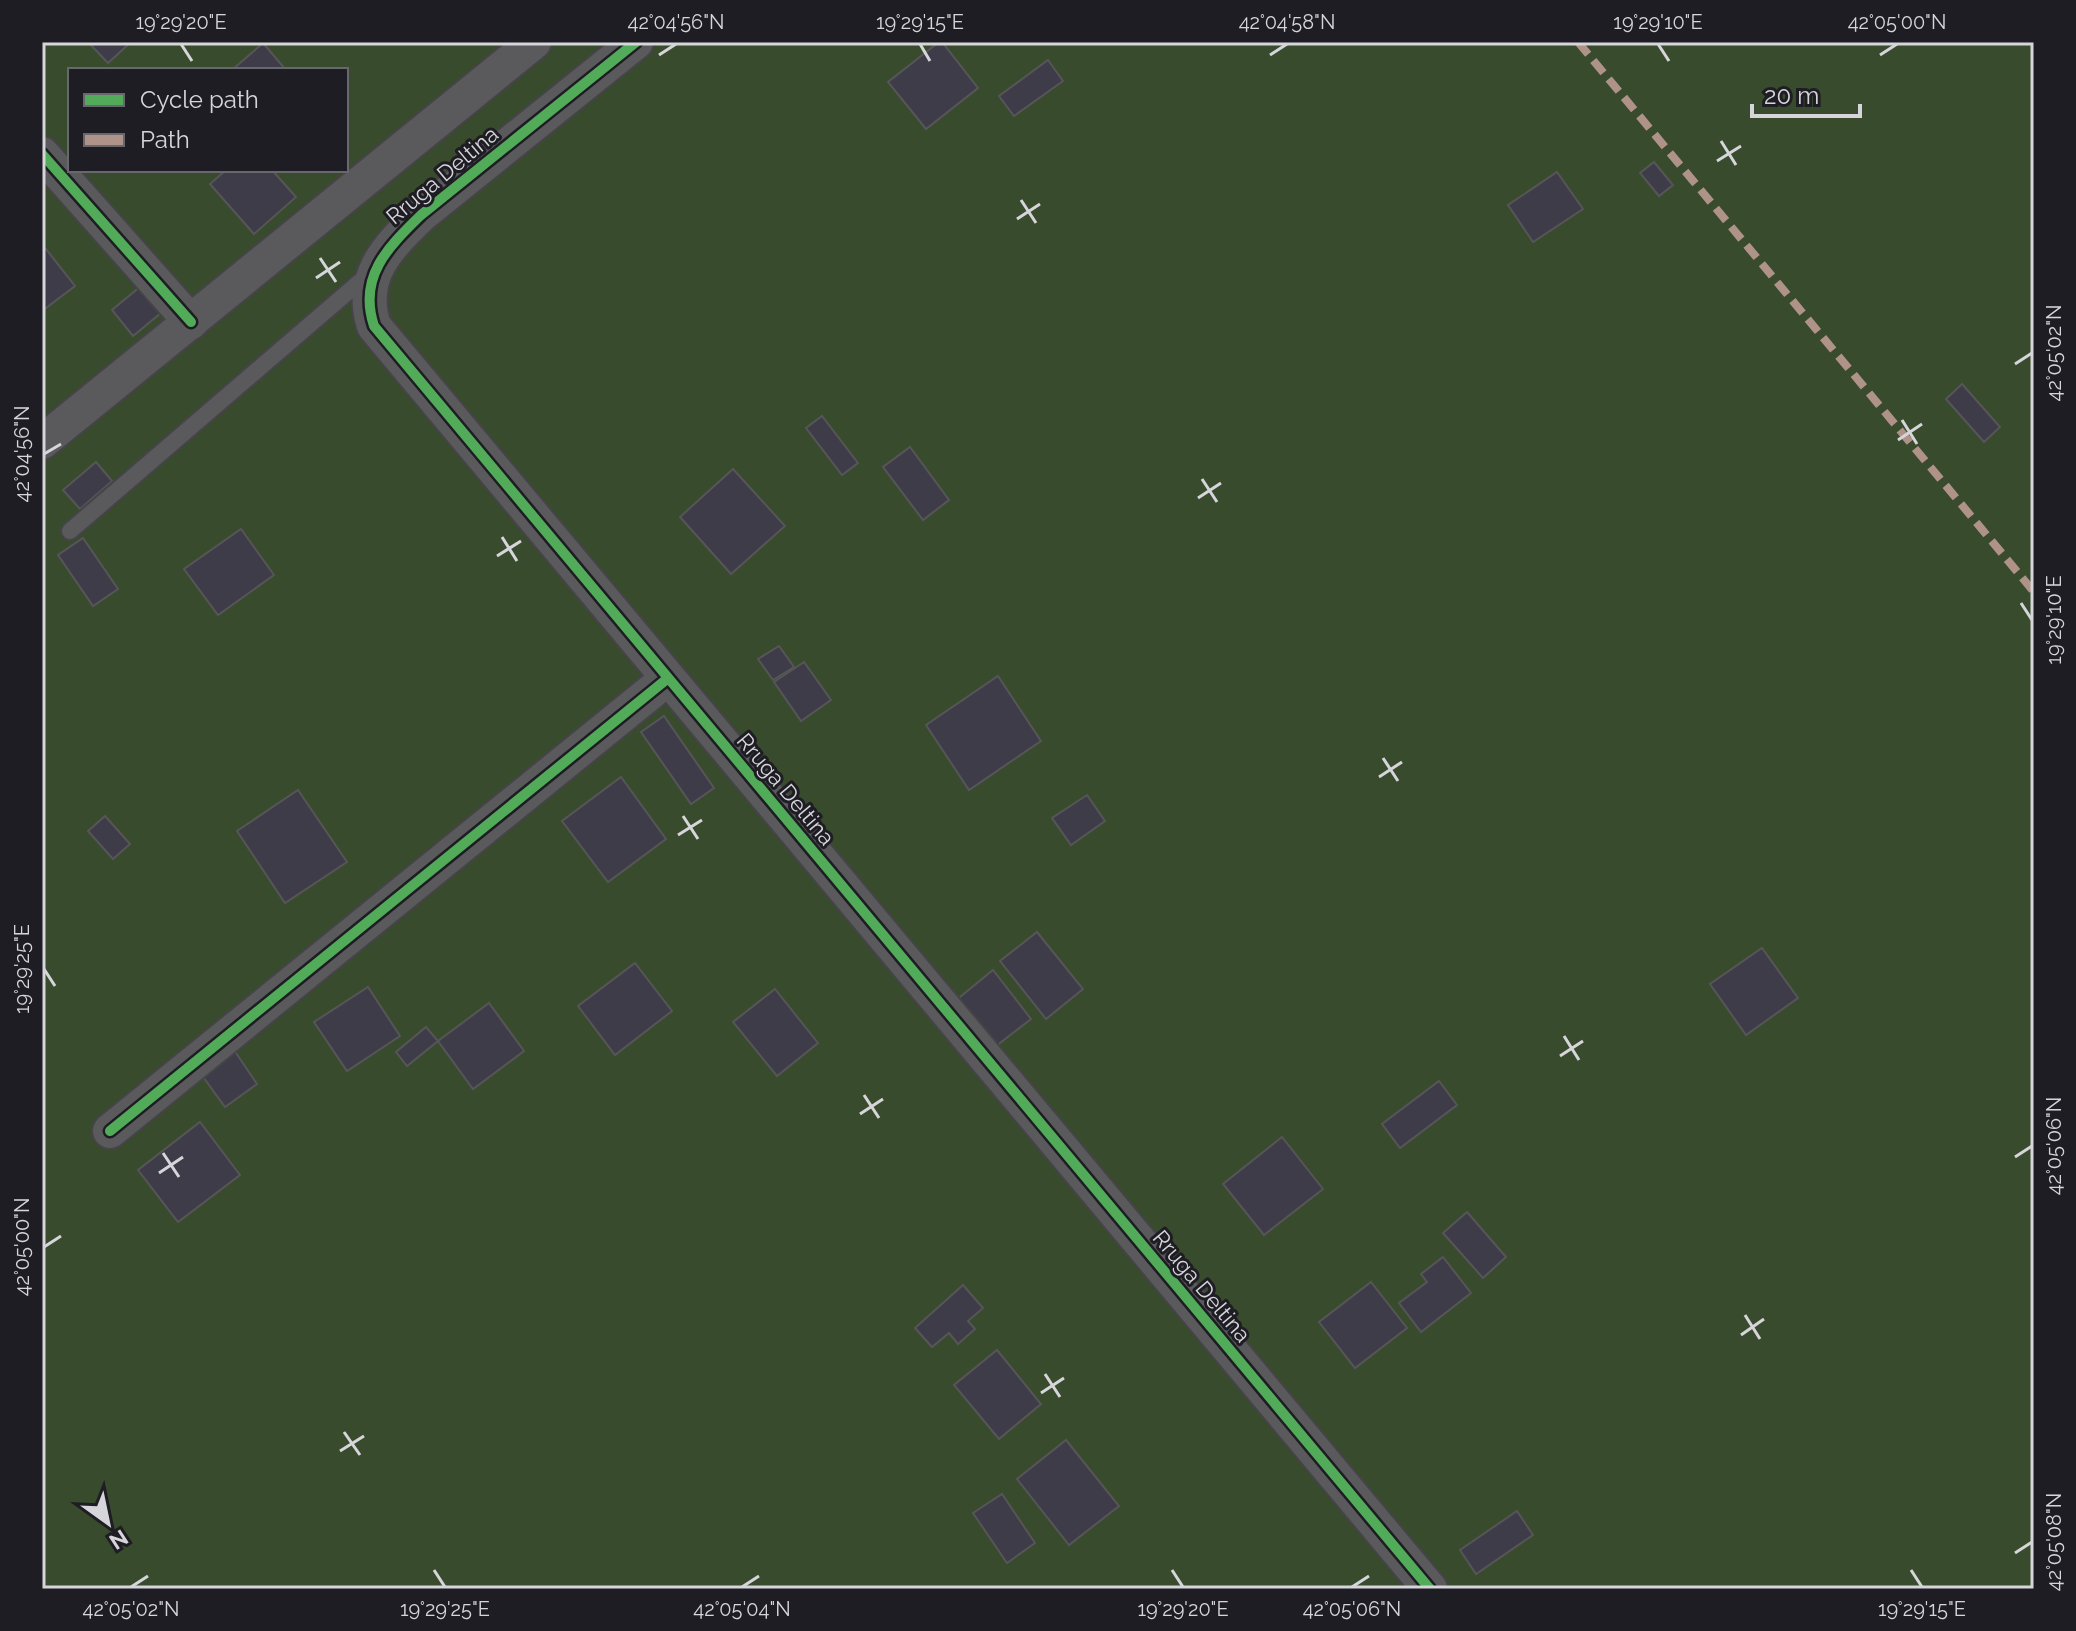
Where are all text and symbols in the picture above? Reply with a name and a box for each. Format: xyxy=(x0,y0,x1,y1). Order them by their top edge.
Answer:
text: 19°29'20"E xyxy=(135,10,227,34)
text: 42°04'56"N xyxy=(628,10,724,34)
text: 19°29'15"E xyxy=(876,10,964,34)
text: 42°04'58"N xyxy=(1239,10,1335,34)
text: 19°29'10"E xyxy=(1613,10,1703,34)
text: 42°05'00"N xyxy=(1848,10,1946,34)
legend xyxy=(68,68,348,172)
scale bar xyxy=(1752,68,1860,118)
text: 20 m xyxy=(1764,81,1819,110)
text: Cycle path xyxy=(140,85,259,114)
street label: Rruga Deltina xyxy=(381,121,503,229)
text: Path xyxy=(140,125,190,154)
text: 42°05'02"N xyxy=(2042,305,2066,401)
text: 42°04'56"N xyxy=(10,406,34,502)
text: 19°29'10"E xyxy=(2042,575,2066,665)
street label: Rruga Deltina xyxy=(732,728,840,850)
text: 19°29'25"E xyxy=(10,924,34,1014)
text: 42°05'06"N xyxy=(2042,1097,2066,1195)
text: 42°05'00"N xyxy=(10,1198,34,1296)
street label: Rruga Deltina xyxy=(1148,1225,1256,1347)
north arrow xyxy=(68,1483,148,1563)
text: 42°05'08"N xyxy=(2042,1493,2066,1591)
text: N xyxy=(105,1524,133,1555)
text: 42°05'02"N xyxy=(83,1597,179,1621)
text: 19°29'25"E xyxy=(400,1597,490,1621)
text: 42°05'04"N xyxy=(693,1597,791,1621)
text: 19°29'20"E xyxy=(1137,1597,1229,1621)
text: 42°05'06"N xyxy=(1303,1597,1401,1621)
text: 19°29'15"E xyxy=(1878,1597,1966,1621)

